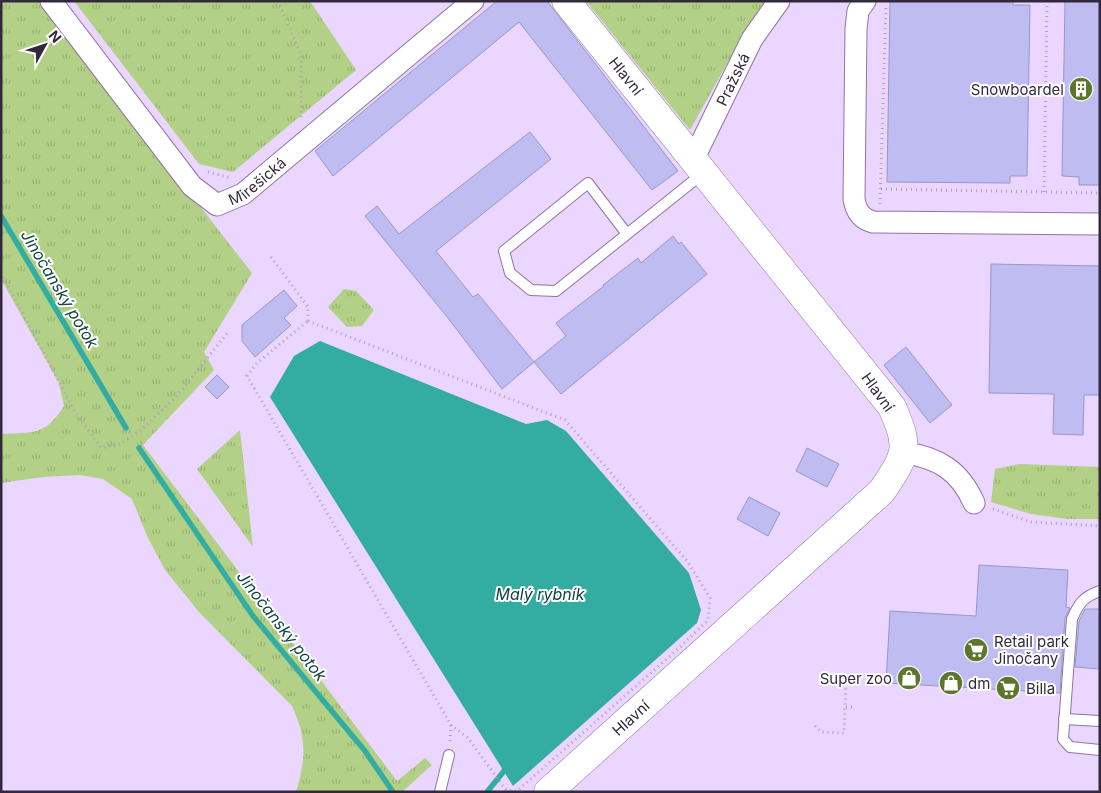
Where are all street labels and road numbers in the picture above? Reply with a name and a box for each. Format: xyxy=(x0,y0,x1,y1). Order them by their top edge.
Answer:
street label: Pražská xyxy=(712,50,753,109)
street label: Hlavní xyxy=(605,53,647,99)
street label: Mirešická xyxy=(225,153,290,209)
street label: Hlavní xyxy=(857,369,899,416)
street label: Hlavní xyxy=(608,696,653,739)

